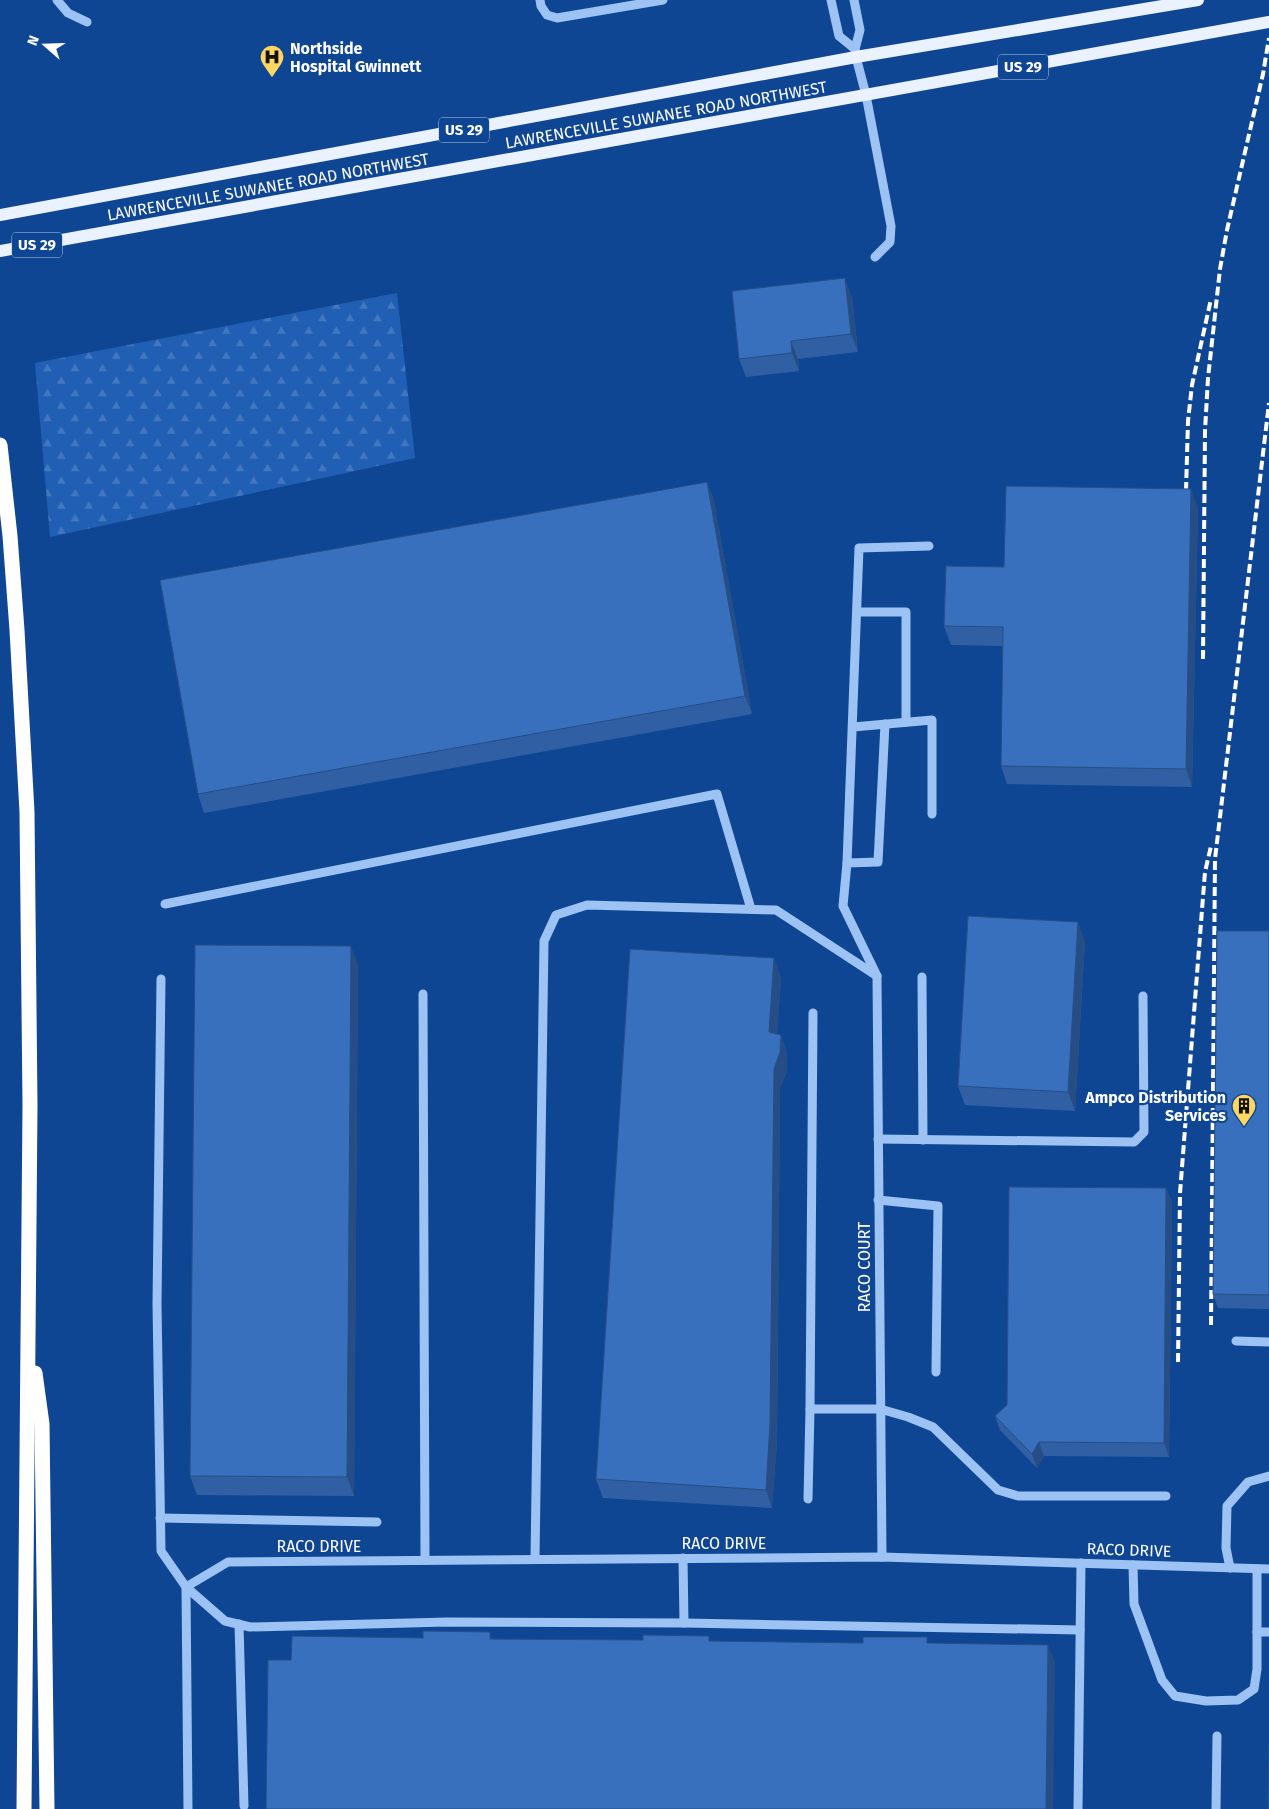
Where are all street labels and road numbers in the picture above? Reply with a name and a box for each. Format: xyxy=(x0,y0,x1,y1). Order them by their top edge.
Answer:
road number: US 29 xyxy=(998,54,1048,80)
street label: LAWRENCEVILLE SUWANEE ROAD NORTHWEST xyxy=(504,77,829,153)
road number: US 29 xyxy=(439,118,489,142)
street label: LAWRENCEVILLE SUWANEE ROAD NORTHWEST xyxy=(106,149,431,225)
road number: US 29 xyxy=(12,232,62,258)
street label: RACO COURT xyxy=(855,1221,874,1312)
street label: RACO DRIVE xyxy=(682,1534,766,1553)
street label: RACO DRIVE xyxy=(277,1537,361,1556)
street label: RACO DRIVE xyxy=(1086,1539,1172,1561)

